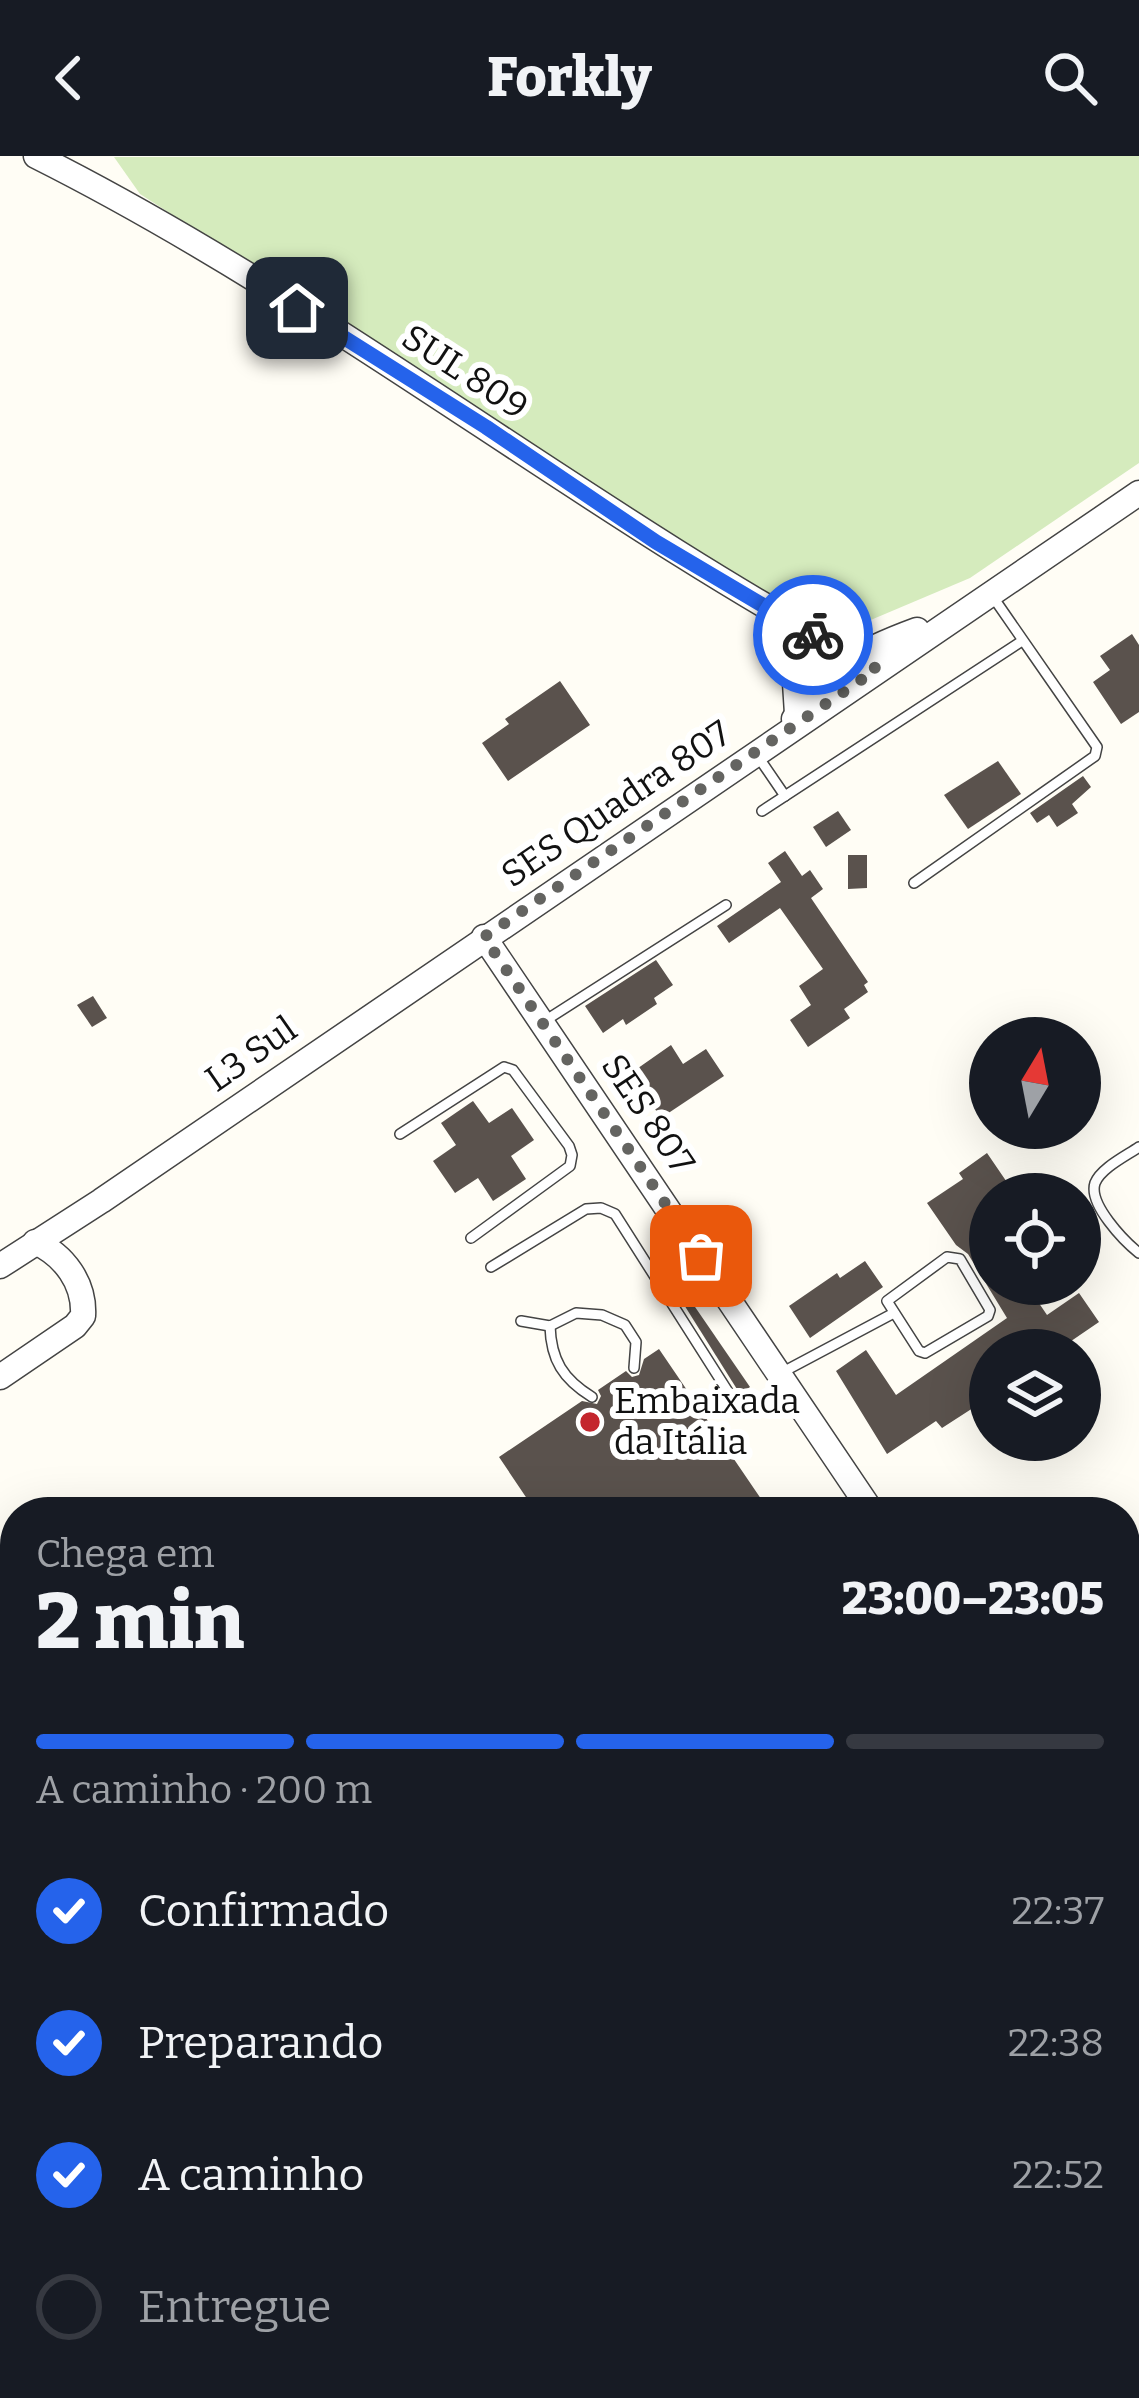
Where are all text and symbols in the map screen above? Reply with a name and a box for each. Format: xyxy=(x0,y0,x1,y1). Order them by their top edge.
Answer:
icon: back xyxy=(36,45,102,111)
icon: search xyxy=(1037,45,1103,111)
text: Forkly xyxy=(487,46,652,110)
pin xyxy=(246,257,348,359)
icon: home xyxy=(264,275,330,341)
street label: SUL 809 xyxy=(394,315,536,429)
courier xyxy=(753,575,873,695)
icon: bike xyxy=(780,602,846,668)
street label: SES Quadra 807 xyxy=(493,711,739,897)
street label: L3 Sul xyxy=(197,1007,305,1101)
north arrow xyxy=(969,1017,1101,1149)
map controls xyxy=(969,1017,1101,1461)
street label: SES 807 xyxy=(592,1046,704,1182)
button: locate xyxy=(969,1173,1101,1305)
pin xyxy=(650,1205,752,1307)
icon: bag xyxy=(668,1223,734,1289)
button: layers xyxy=(969,1329,1101,1461)
place label: Embaixada da Itália xyxy=(614,1379,800,1464)
marker: Embaixada da Itália xyxy=(577,1409,603,1435)
text: Chega em xyxy=(36,1531,215,1577)
text: 23:00–23:05 xyxy=(842,1572,1104,1626)
text: 2 min xyxy=(36,1575,245,1669)
text: A caminho · 200 m xyxy=(36,1767,372,1813)
icon: check xyxy=(36,1878,102,1944)
text: Confirmado xyxy=(138,1884,389,1938)
text: 22:37 xyxy=(1012,1888,1104,1934)
icon: check xyxy=(36,2010,102,2076)
text: Preparando xyxy=(138,2016,383,2070)
text: 22:38 xyxy=(1008,2020,1104,2066)
icon: check xyxy=(36,2142,102,2208)
text: A caminho xyxy=(138,2148,364,2202)
text: 22:52 xyxy=(1012,2152,1104,2198)
text: Entregue xyxy=(138,2280,331,2334)

